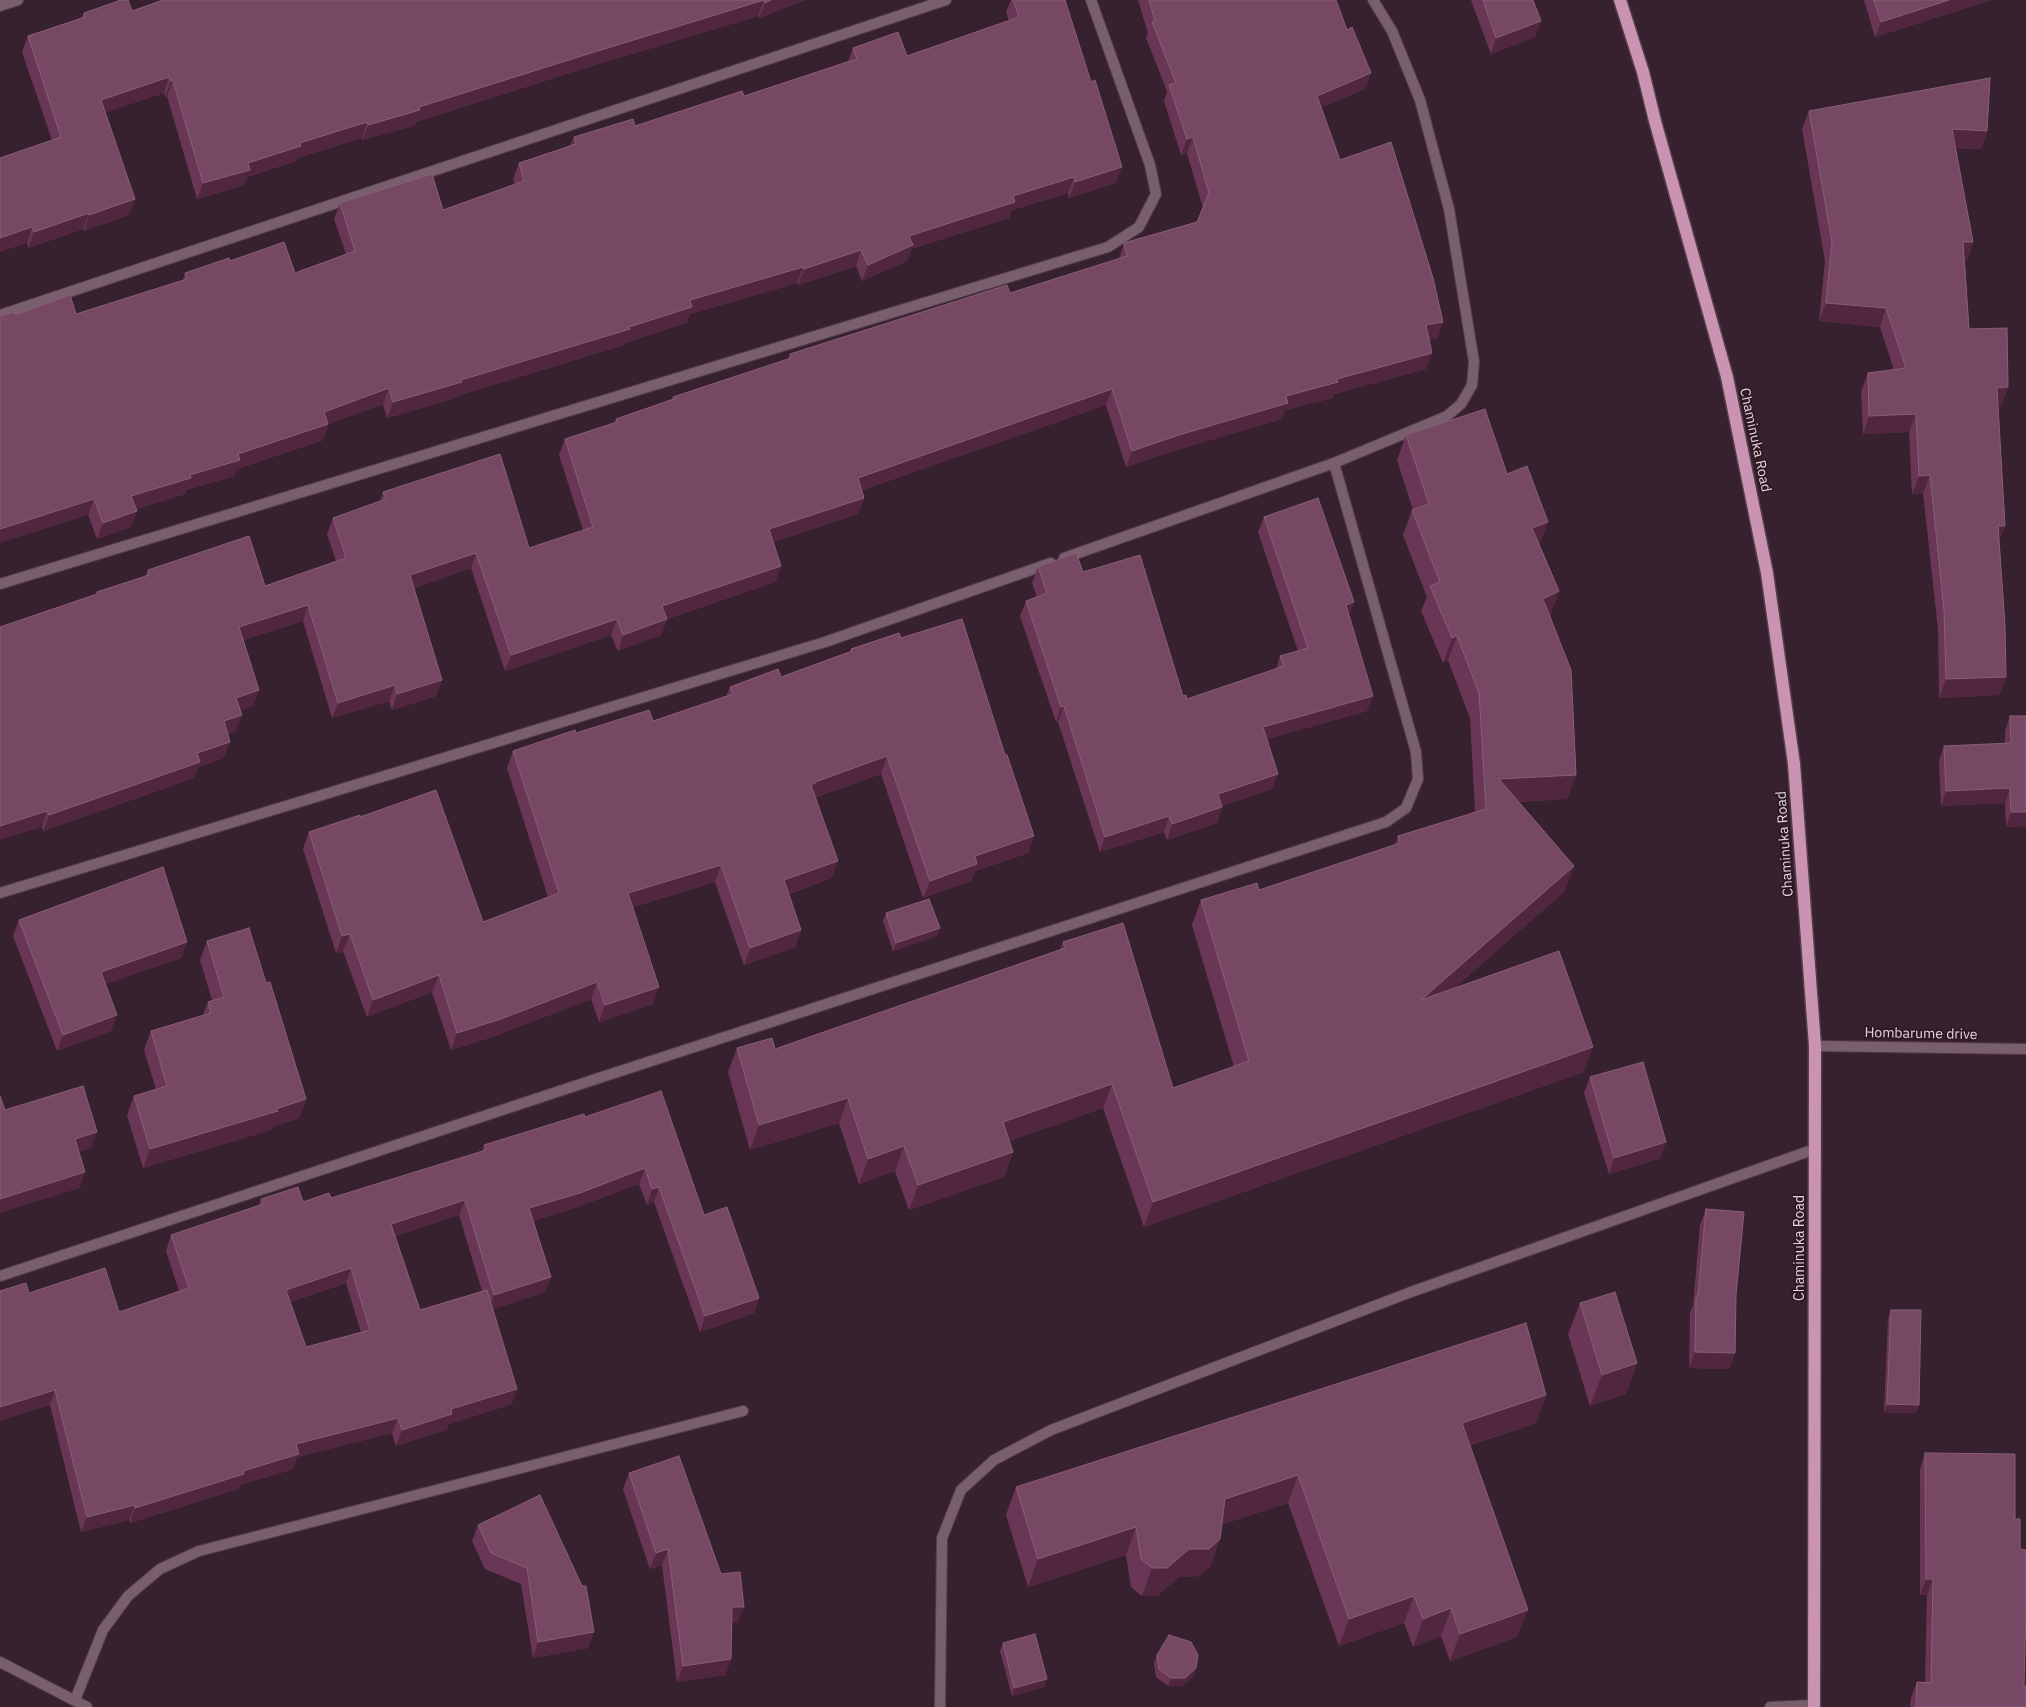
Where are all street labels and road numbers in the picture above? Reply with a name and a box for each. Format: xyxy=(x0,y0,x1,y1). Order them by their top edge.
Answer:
street label: Chaminuka Road xyxy=(1736,386,1774,494)
street label: Chaminuka Road xyxy=(1773,791,1797,897)
street label: Hombarume drive xyxy=(1864,1025,1978,1043)
street label: Chaminuka Road xyxy=(1792,1195,1808,1301)

